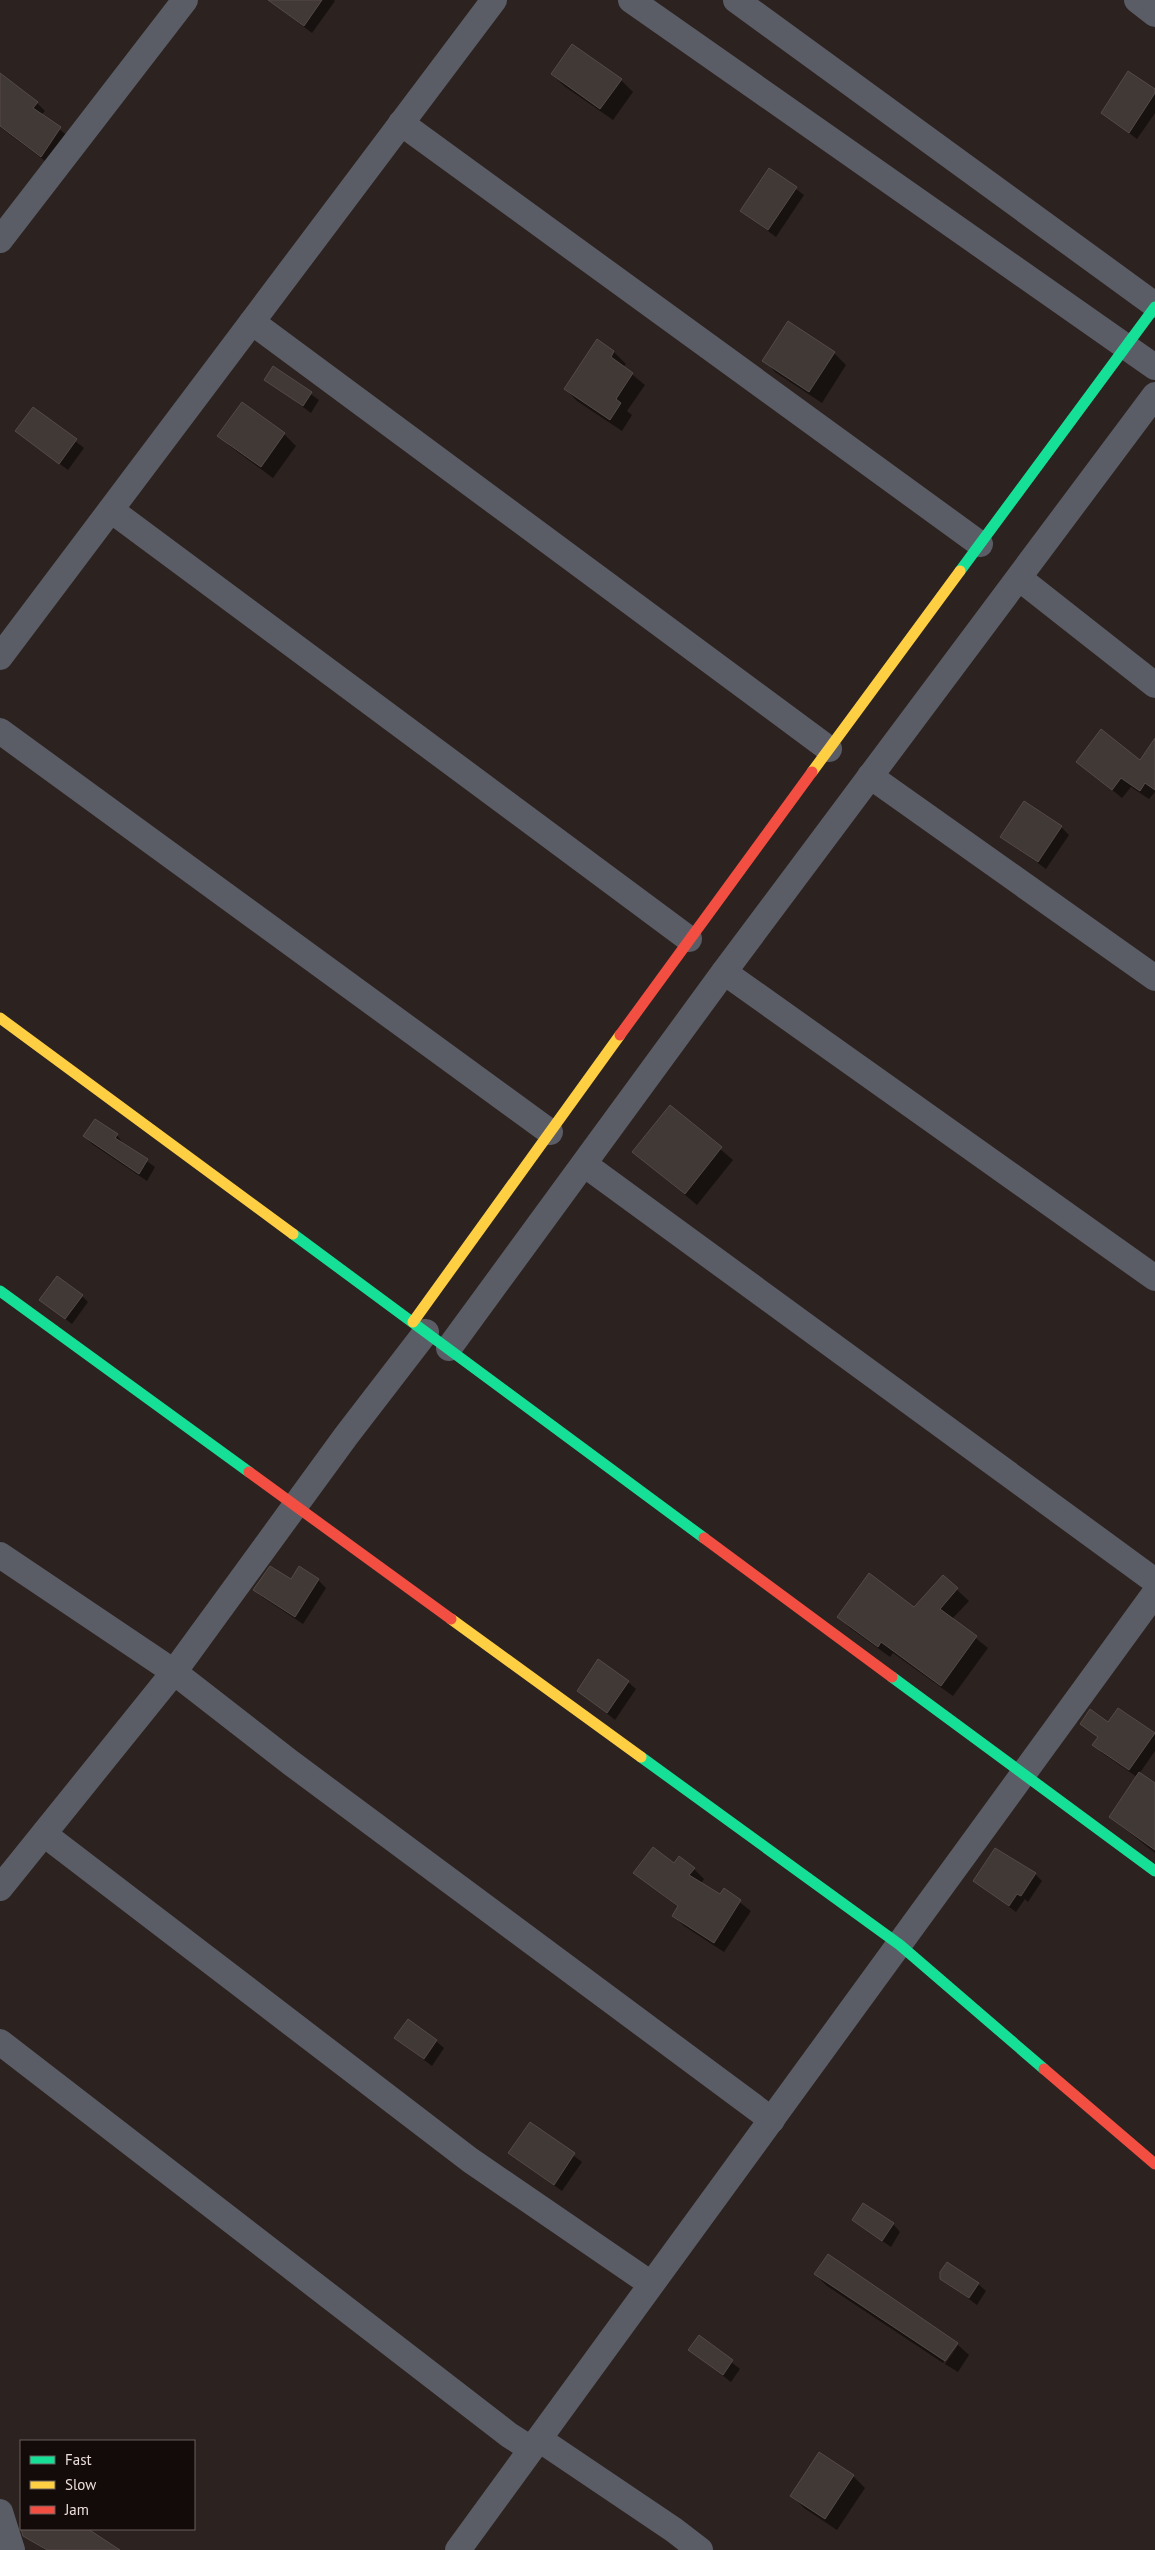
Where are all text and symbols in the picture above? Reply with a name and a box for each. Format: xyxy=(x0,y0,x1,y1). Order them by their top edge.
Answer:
legend xyxy=(20,2440,195,2530)
text: Fast xyxy=(65,2450,92,2469)
text: Slow xyxy=(65,2475,96,2494)
text: Jam xyxy=(64,2500,89,2519)

